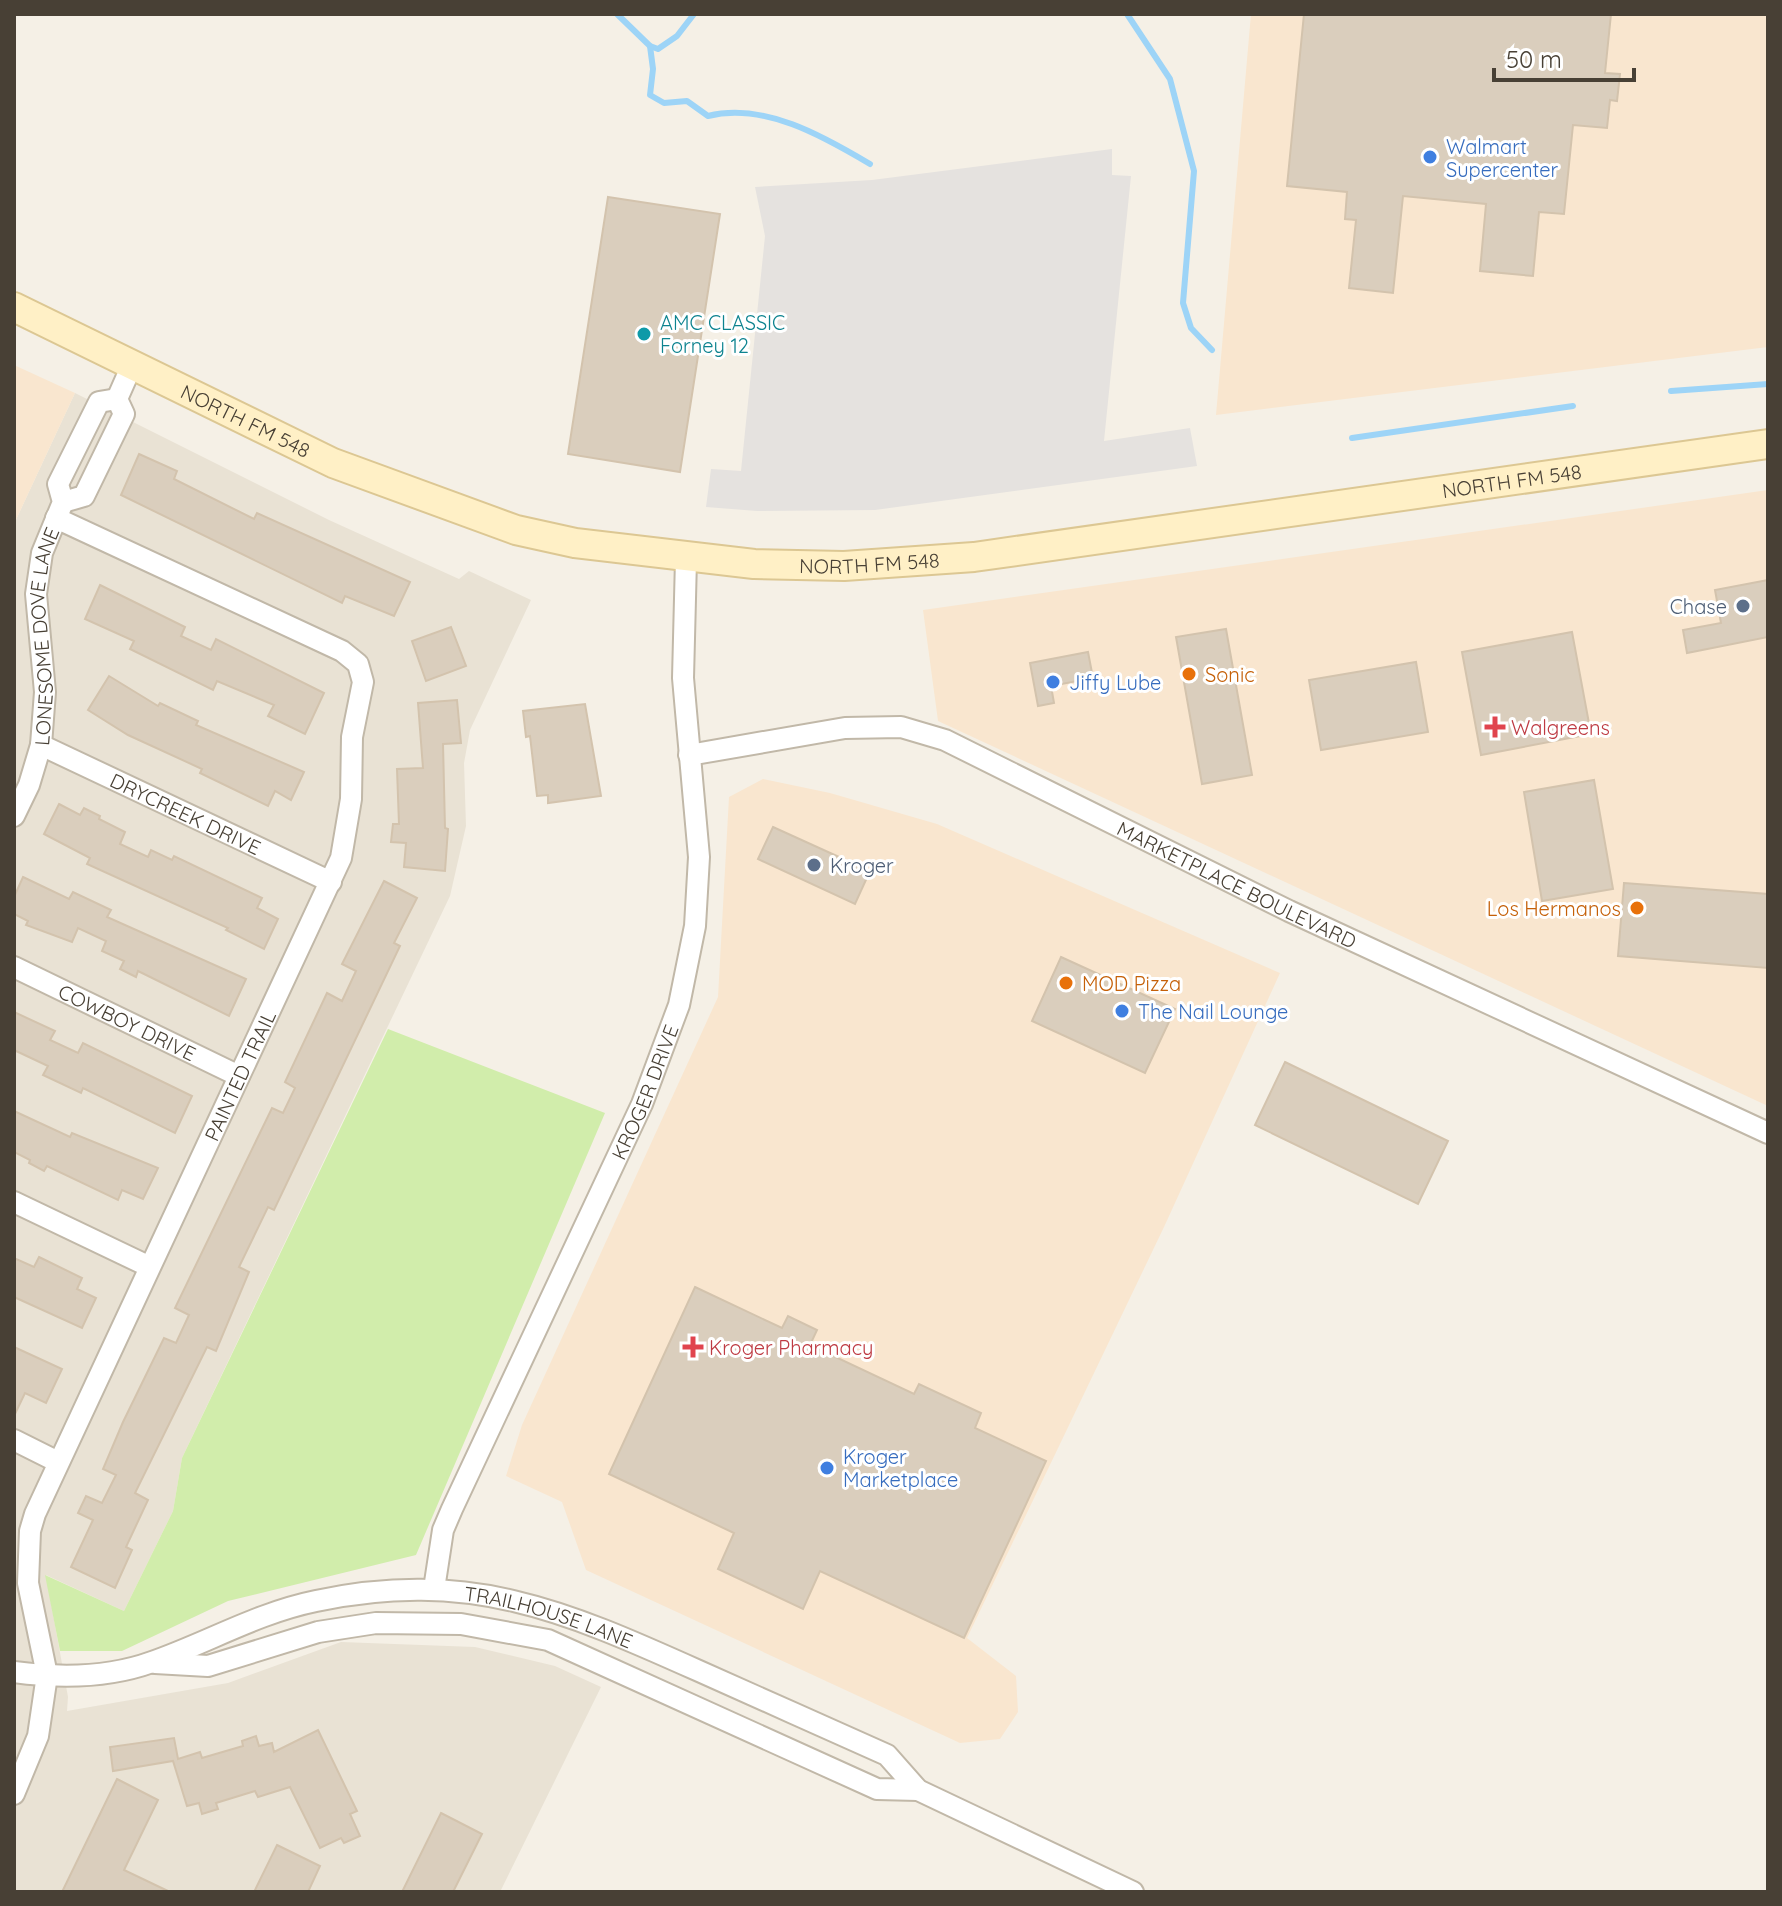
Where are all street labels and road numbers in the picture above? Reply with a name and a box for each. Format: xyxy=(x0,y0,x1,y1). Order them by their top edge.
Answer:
street label: NORTH FM 548 xyxy=(177,378,314,462)
street label: NORTH FM 548 xyxy=(1440,458,1583,503)
street label: LONESOME DOVE LANE xyxy=(23,523,64,747)
street label: NORTH FM 548 xyxy=(799,547,940,579)
street label: DRYCREEK DRIVE xyxy=(106,767,265,860)
street label: MARKETPLACE BOULEVARD xyxy=(1113,815,1361,953)
street label: COWBOY DRIVE xyxy=(55,978,200,1066)
street label: PAINTED TRAIL xyxy=(198,1006,281,1145)
street label: KROGER DRIVE xyxy=(605,1021,683,1163)
street label: TRAILHOUSE LANE xyxy=(463,1580,637,1653)

